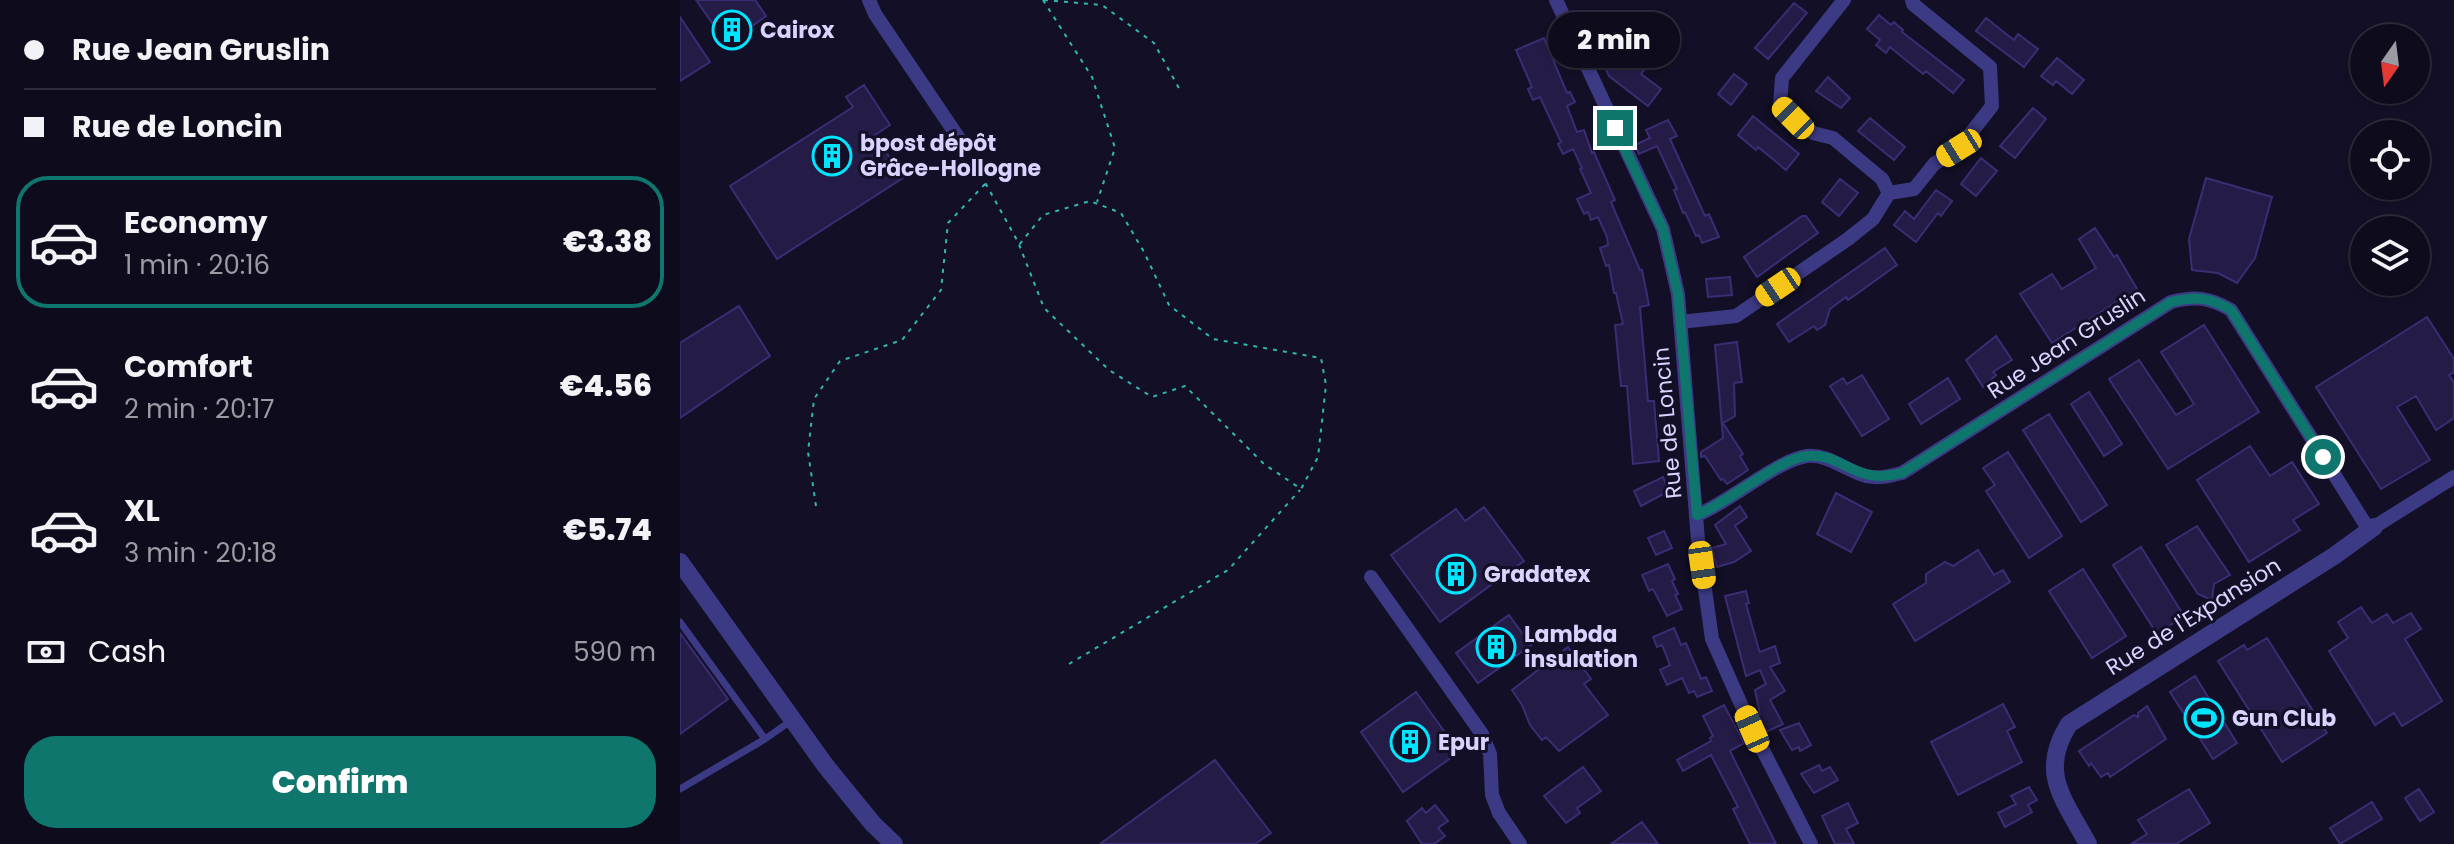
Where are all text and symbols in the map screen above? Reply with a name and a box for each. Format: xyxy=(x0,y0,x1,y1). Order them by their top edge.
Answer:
building icon: Cairox xyxy=(711,9,753,51)
callout: 2 min xyxy=(1549,12,1681,68)
place label: Cairox xyxy=(760,15,835,46)
text: 2 min xyxy=(1577,22,1651,58)
north arrow xyxy=(2350,24,2430,104)
map controls xyxy=(2350,24,2430,296)
text: Rue Jean Gruslin xyxy=(72,28,330,71)
car xyxy=(1768,93,1818,143)
text: Rue de Loncin xyxy=(72,105,283,148)
route end xyxy=(1597,110,1633,146)
button: locate xyxy=(2350,120,2430,200)
car xyxy=(1932,125,1986,171)
place label: bpost dépôt Grâce-Hollogne xyxy=(860,128,1041,184)
building icon: bpost dépôt Grâce-Hollogne xyxy=(811,135,853,177)
text: Economy xyxy=(124,201,268,244)
icon: car xyxy=(28,206,100,278)
button: layers xyxy=(2350,216,2430,296)
text: €3.38 xyxy=(563,220,652,263)
text: 1 min · 20:16 xyxy=(124,247,270,283)
car xyxy=(1751,264,1805,310)
street label: Rue Jean Gruslin xyxy=(1981,281,2151,406)
text: Comfort xyxy=(124,345,253,388)
street label: Rue de Loncin xyxy=(1645,346,1690,500)
icon: car xyxy=(28,350,100,422)
text: €4.56 xyxy=(560,364,652,407)
text: 2 min · 20:17 xyxy=(124,391,274,427)
route start xyxy=(2305,439,2341,475)
text: XL xyxy=(124,489,160,532)
icon: car xyxy=(28,494,100,566)
text: €5.74 xyxy=(563,508,652,551)
text: 3 min · 20:18 xyxy=(124,535,277,571)
car xyxy=(1687,540,1717,590)
street label: Rue de l'Expansion xyxy=(2100,550,2287,683)
building icon: Gradatex xyxy=(1435,553,1477,595)
place label: Gradatex xyxy=(1484,559,1590,590)
place label: Lambda insulation xyxy=(1524,619,1638,675)
building icon: Lambda insulation xyxy=(1475,626,1517,668)
icon: cash xyxy=(24,630,68,674)
text: Cash xyxy=(88,630,166,673)
text: 590 m xyxy=(573,634,656,670)
sports icon: Gun Club xyxy=(2183,697,2225,739)
car xyxy=(1731,702,1773,756)
place label: Gun Club xyxy=(2232,703,2336,734)
building icon: Epur xyxy=(1389,721,1431,763)
place label: Epur xyxy=(1438,727,1489,758)
button: Confirm xyxy=(24,736,656,828)

